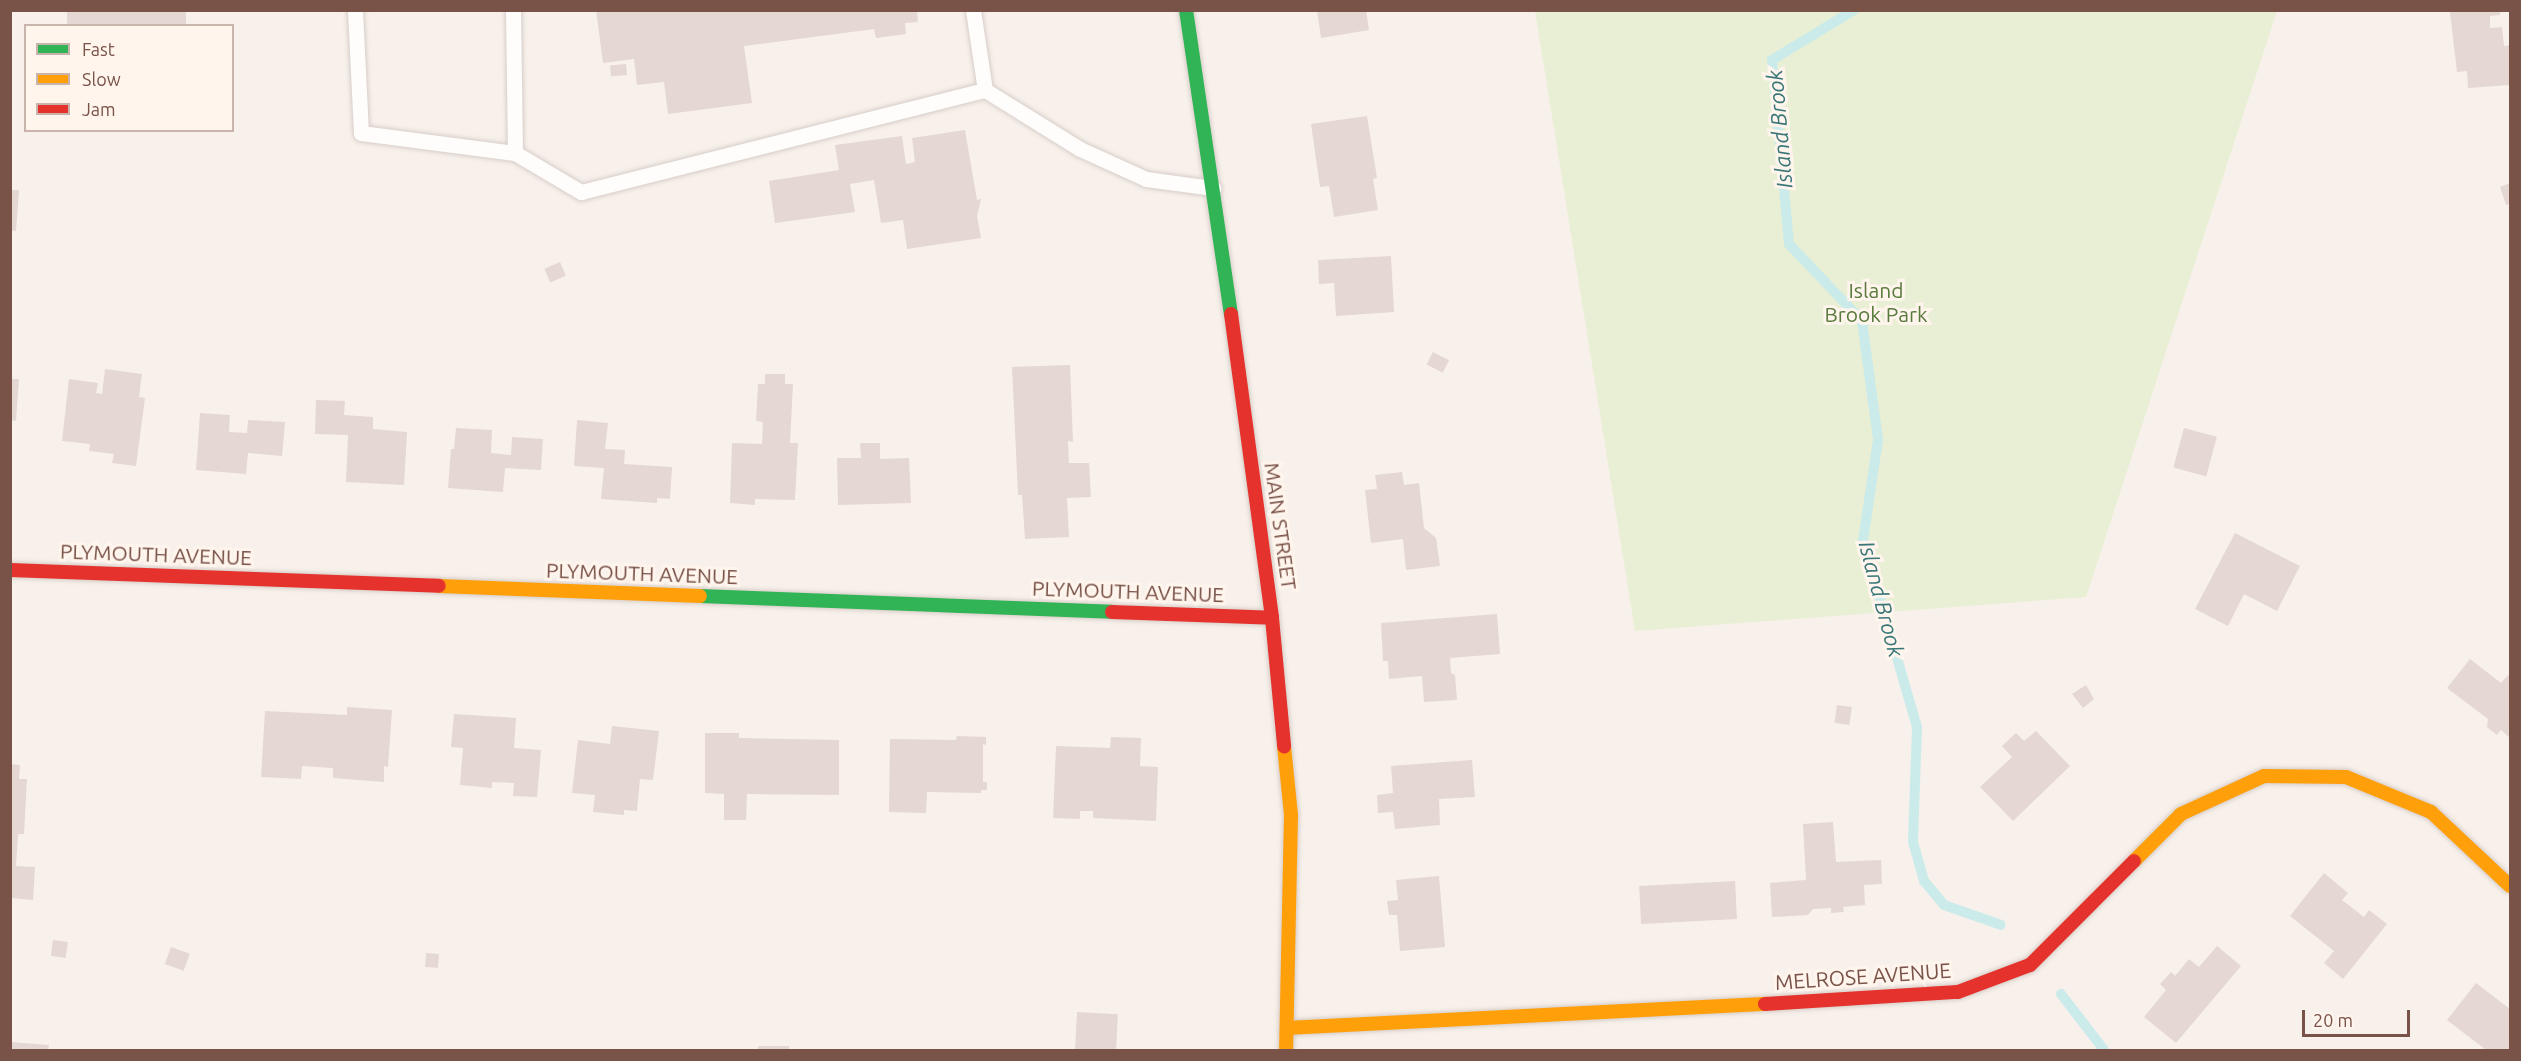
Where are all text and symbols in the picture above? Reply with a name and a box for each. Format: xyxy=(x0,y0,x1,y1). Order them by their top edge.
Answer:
legend xyxy=(24,24,234,132)
text: Fast xyxy=(82,39,115,59)
water label: Island Brook xyxy=(1761,68,1797,190)
text: Slow xyxy=(82,69,121,89)
text: Jam xyxy=(82,99,116,119)
park label: Island Brook Park xyxy=(1825,277,1927,327)
street label: MAIN STREET xyxy=(1260,461,1302,591)
street label: PLYMOUTH AVENUE xyxy=(60,538,252,570)
water label: Island Brook xyxy=(1854,538,1910,660)
street label: PLYMOUTH AVENUE xyxy=(546,557,738,589)
street label: PLYMOUTH AVENUE xyxy=(1032,575,1224,607)
street label: MELROSE AVENUE xyxy=(1774,957,1952,995)
scale bar xyxy=(2305,998,2413,1036)
text: 20 m xyxy=(2313,1010,2353,1030)

